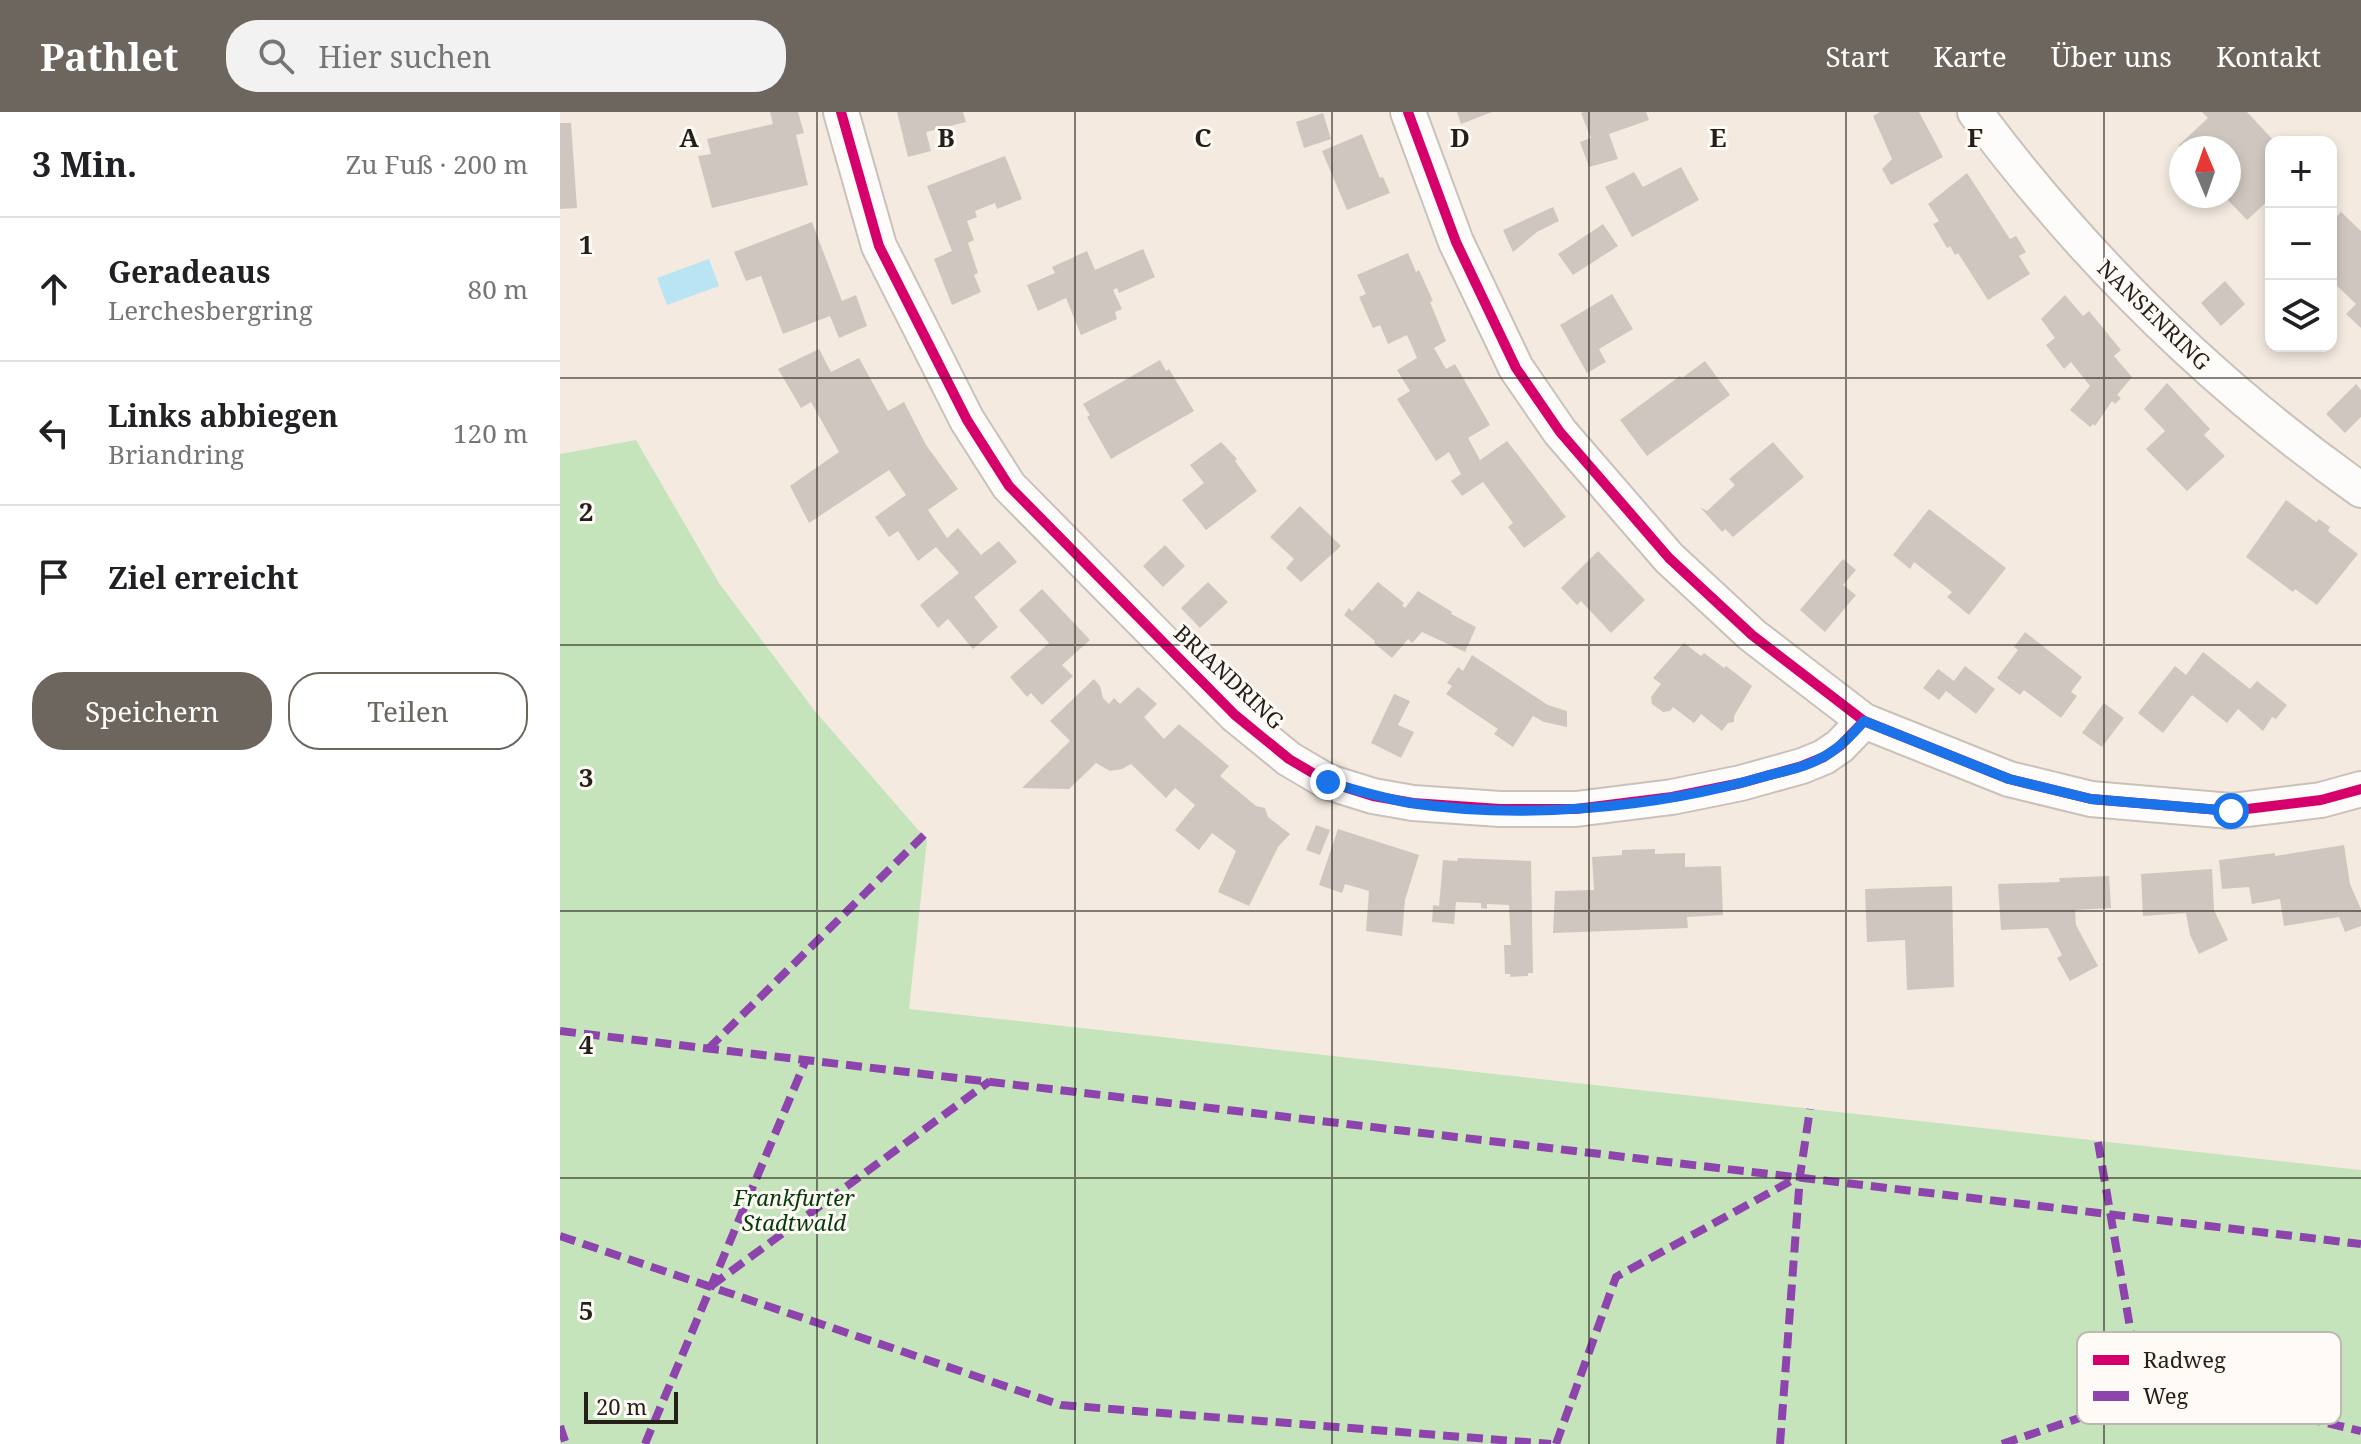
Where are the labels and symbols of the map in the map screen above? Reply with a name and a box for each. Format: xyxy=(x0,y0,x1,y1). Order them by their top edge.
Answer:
text: A xyxy=(679,119,699,155)
text: B xyxy=(937,119,955,155)
text: C xyxy=(1194,119,1212,155)
text: D xyxy=(1450,119,1470,155)
text: E xyxy=(1710,119,1727,155)
text: F xyxy=(1967,119,1983,155)
north arrow xyxy=(2169,136,2241,208)
text: 1 xyxy=(579,226,593,262)
street label: NANSENRING xyxy=(2092,253,2218,376)
text: 2 xyxy=(579,493,593,529)
street label: BRIANDRING xyxy=(1168,617,1291,735)
text: 3 xyxy=(579,759,593,795)
route end xyxy=(1310,764,1346,800)
route start xyxy=(2213,793,2249,829)
text: 4 xyxy=(579,1026,594,1062)
park label: Frankfurter Stadtwald xyxy=(733,1182,855,1237)
text: 5 xyxy=(579,1292,593,1328)
legend xyxy=(2077,1332,2341,1424)
text: Radweg xyxy=(2143,1344,2226,1374)
text: Weg xyxy=(2143,1380,2188,1410)
scale bar xyxy=(584,1388,678,1424)

